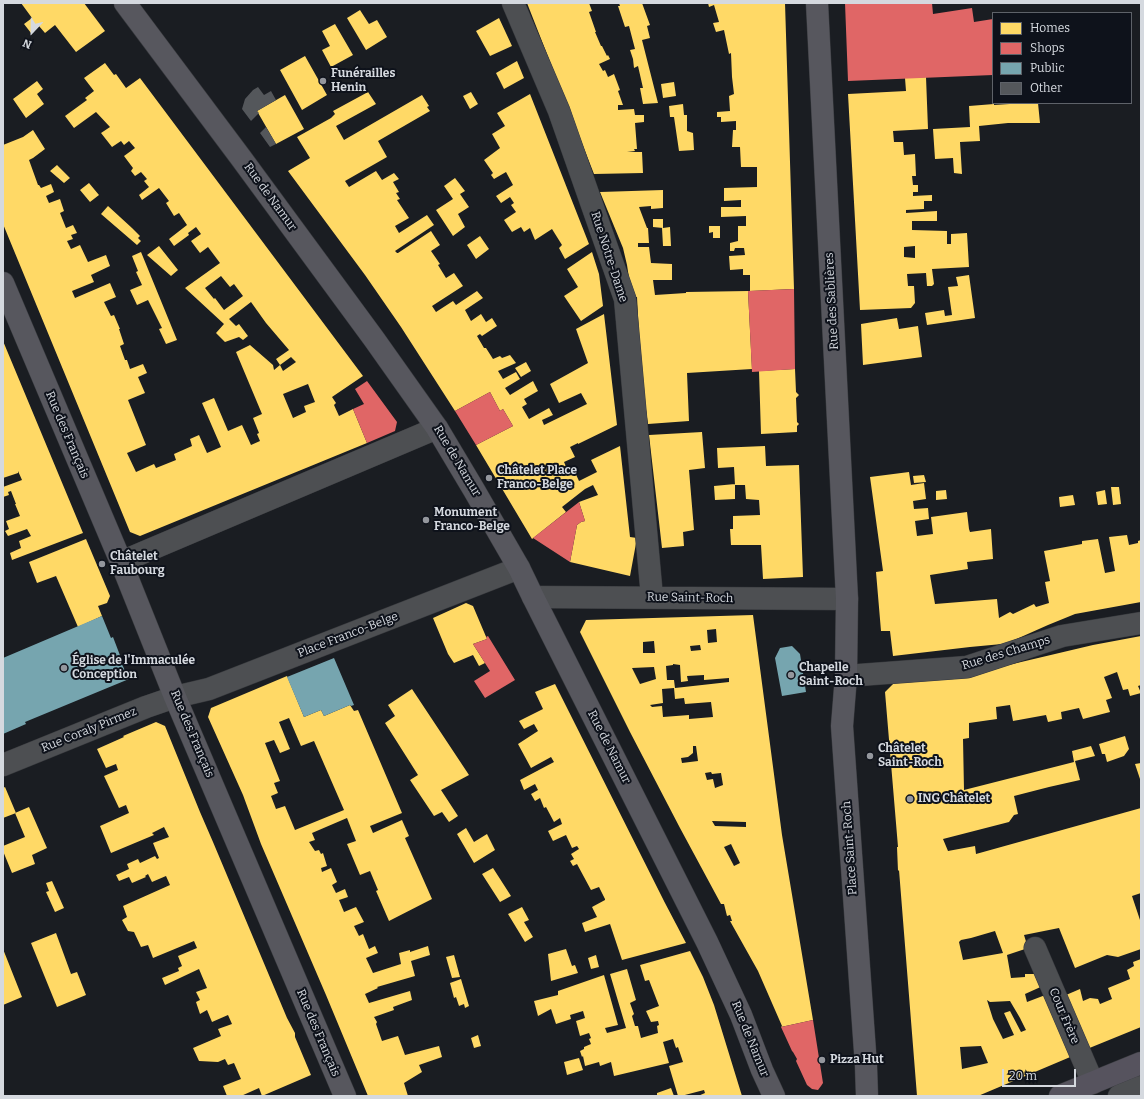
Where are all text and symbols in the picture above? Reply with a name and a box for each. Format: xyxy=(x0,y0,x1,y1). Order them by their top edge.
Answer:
north arrow xyxy=(12,12,52,52)
legend xyxy=(992,12,1132,104)
text: Homes xyxy=(1030,21,1070,35)
text: N xyxy=(21,36,34,51)
text: Shops xyxy=(1030,41,1064,55)
text: Public xyxy=(1030,61,1065,75)
place label: Funérailles Henin xyxy=(331,67,395,95)
marker: Funérailles Henin xyxy=(318,76,328,86)
text: Other xyxy=(1030,81,1062,95)
street label: Rue de Namur xyxy=(241,160,299,234)
street label: Rue Notre-Dame xyxy=(588,210,630,304)
street label: Rue des Sablières xyxy=(822,252,842,350)
street label: Rue des Français xyxy=(42,389,92,481)
street label: Rue de Namur xyxy=(430,423,484,499)
place label: Châtelet Place Franco-Belge xyxy=(497,464,577,492)
marker: Châtelet Place Franco-Belge xyxy=(484,473,494,483)
place label: Monument Franco-Belge xyxy=(434,506,510,534)
marker: Monument Franco-Belge xyxy=(421,515,431,525)
place label: Châtelet Faubourg xyxy=(110,550,165,578)
marker: Châtelet Faubourg xyxy=(97,559,107,569)
street label: Rue Saint-Roch xyxy=(647,590,733,606)
street label: Place Franco-Belge xyxy=(296,609,400,661)
street label: Rue des Champs xyxy=(960,633,1052,673)
place label: Église de l'Immaculée Conception xyxy=(72,654,195,682)
place label: Chapelle Saint-Roch xyxy=(799,661,863,689)
marker: Église de l'Immaculée Conception xyxy=(59,663,69,673)
marker: Chapelle Saint-Roch xyxy=(786,670,796,680)
street label: Rue des Français xyxy=(167,688,217,780)
street label: Rue Coraly Pirmez xyxy=(39,704,139,756)
street label: Rue de Namur xyxy=(584,708,634,786)
place label: Châtelet Saint-Roch xyxy=(878,742,942,770)
marker: Châtelet Saint-Roch xyxy=(865,751,875,761)
place label: ING Châtelet xyxy=(918,792,990,806)
marker: ING Châtelet xyxy=(905,794,915,804)
street label: Place Saint-Roch xyxy=(840,801,860,895)
street label: Cour Frère xyxy=(1046,986,1082,1046)
street label: Rue des Français xyxy=(293,987,343,1079)
street label: Rue de Namur xyxy=(728,999,772,1079)
place label: Pizza Hut xyxy=(830,1053,884,1067)
marker: Pizza Hut xyxy=(817,1055,827,1065)
scale bar xyxy=(1004,1061,1078,1087)
text: 20 m xyxy=(1009,1069,1037,1083)

